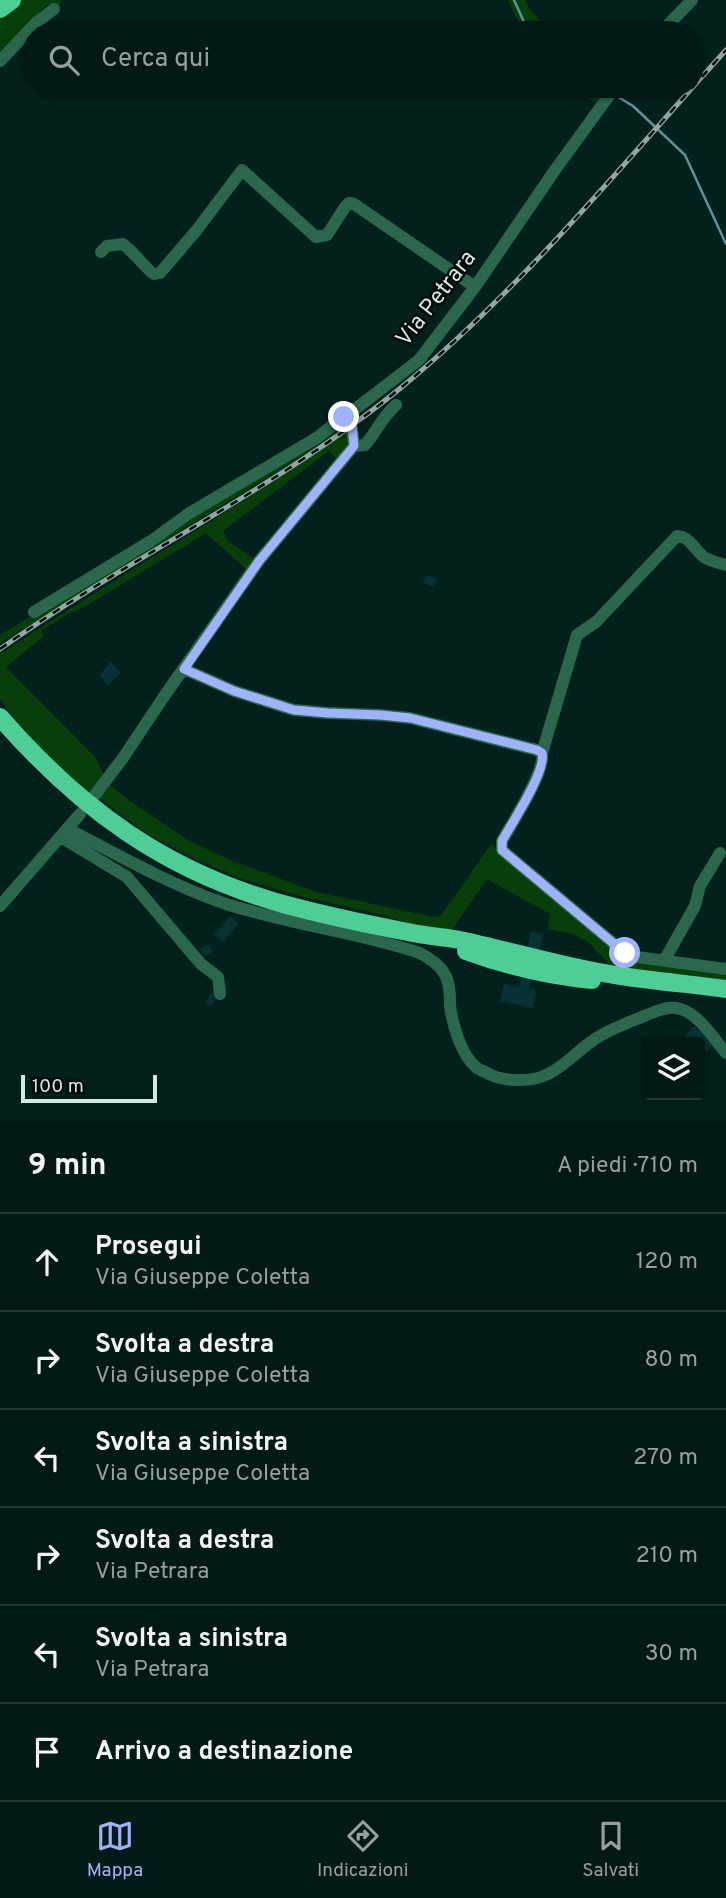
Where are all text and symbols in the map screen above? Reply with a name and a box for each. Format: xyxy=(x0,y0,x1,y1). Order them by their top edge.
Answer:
search box xyxy=(21,21,705,98)
icon: search xyxy=(45,41,83,79)
text: Cerca qui xyxy=(101,43,210,76)
street label: Via Petrara xyxy=(390,245,484,353)
route end xyxy=(328,401,359,432)
route start xyxy=(609,937,640,968)
map controls xyxy=(642,1037,705,1100)
button: layers xyxy=(642,1037,705,1100)
scale bar xyxy=(21,1072,158,1104)
text: 100 m xyxy=(32,1075,84,1099)
text: 9 min xyxy=(28,1148,106,1185)
text: A piedi · 710 m xyxy=(557,1152,698,1181)
text: Prosegui xyxy=(95,1231,202,1264)
icon: ahead xyxy=(28,1243,66,1281)
text: 120 m xyxy=(636,1248,698,1277)
text: Via Giuseppe Coletta xyxy=(95,1264,310,1293)
text: Svolta a destra xyxy=(95,1329,274,1362)
icon: right xyxy=(28,1341,66,1379)
text: 80 m xyxy=(645,1346,698,1375)
text: Via Giuseppe Coletta xyxy=(95,1362,310,1391)
text: Svolta a sinistra xyxy=(95,1427,288,1460)
icon: left xyxy=(28,1439,66,1477)
text: 270 m xyxy=(633,1444,698,1473)
text: Via Giuseppe Coletta xyxy=(95,1460,310,1489)
text: Svolta a destra xyxy=(95,1525,274,1558)
icon: right xyxy=(28,1537,66,1575)
text: 210 m xyxy=(636,1542,698,1571)
text: Via Petrara xyxy=(95,1558,209,1587)
text: Svolta a sinistra xyxy=(95,1623,288,1656)
icon: left xyxy=(28,1635,66,1673)
text: 30 m xyxy=(645,1640,698,1669)
text: Via Petrara xyxy=(95,1656,209,1685)
icon: arrive xyxy=(28,1733,66,1771)
text: Arrivo a destinazione xyxy=(95,1736,353,1769)
tab: Mappa xyxy=(87,1817,143,1883)
tab: Indicazioni xyxy=(317,1817,409,1883)
tab: Salvati xyxy=(582,1817,639,1883)

